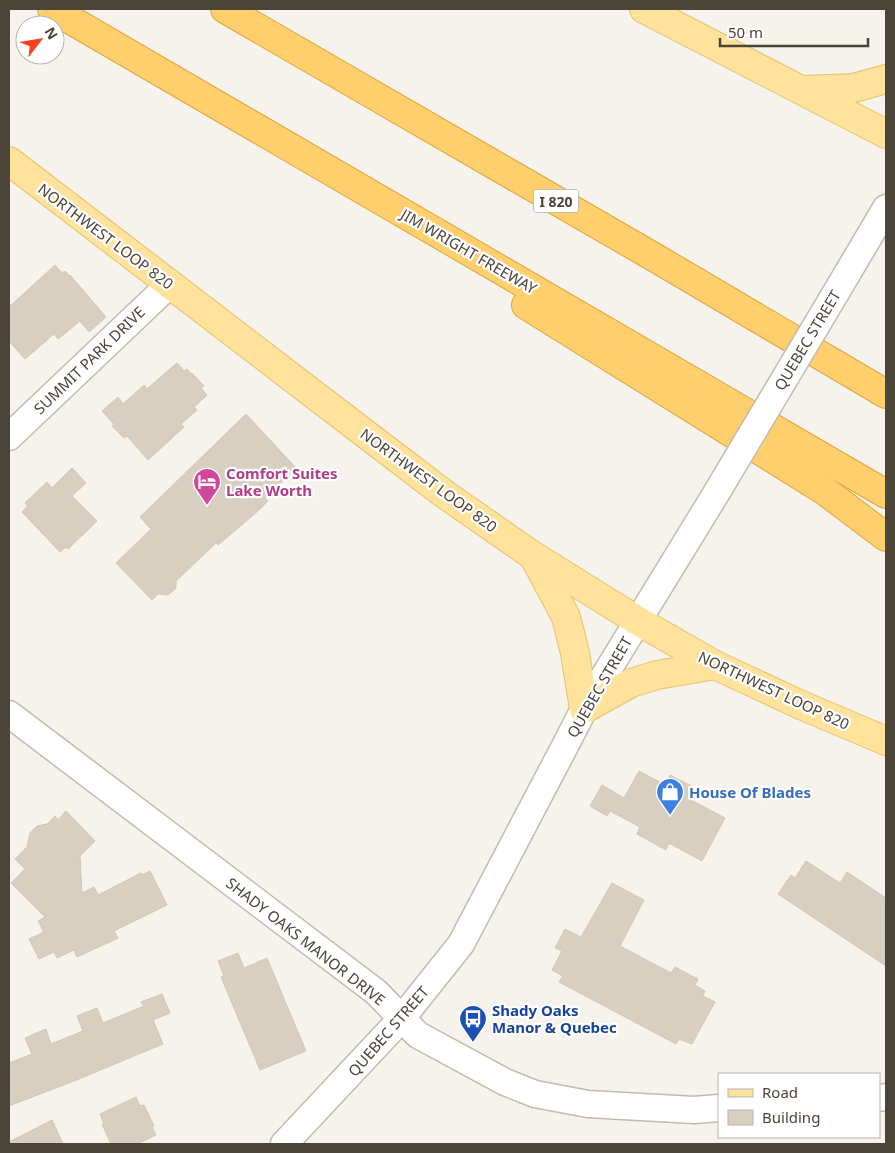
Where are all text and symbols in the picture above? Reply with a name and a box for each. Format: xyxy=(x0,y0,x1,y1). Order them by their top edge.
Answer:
north arrow xyxy=(15,15,65,65)
scale bar xyxy=(720,15,868,47)
text: 50 m xyxy=(728,22,763,42)
text: N xyxy=(40,23,63,43)
street label: NORTHWEST LOOP 820 xyxy=(34,179,178,293)
road number: I 820 xyxy=(534,190,578,212)
street label: JIM WRIGHT FREEWAY xyxy=(396,203,541,298)
street label: QUEBEC STREET xyxy=(769,286,845,394)
street label: SUMMIT PARK DRIVE xyxy=(29,302,149,418)
street label: NORTHWEST LOOP 820 xyxy=(357,424,501,536)
place label: Comfort Suites Lake Worth xyxy=(226,463,337,500)
hotel icon: Comfort Suites Lake Worth xyxy=(192,467,222,506)
street label: QUEBEC STREET xyxy=(562,632,636,741)
street label: NORTHWEST LOOP 820 xyxy=(695,646,853,734)
shop icon: House Of Blades xyxy=(655,777,685,816)
place label: House Of Blades xyxy=(689,782,811,802)
street label: SHADY OAKS MANOR DRIVE xyxy=(222,873,390,1009)
street label: QUEBEC STREET xyxy=(343,981,433,1080)
place label: Shady Oaks Manor & Quebec xyxy=(492,1000,617,1037)
bus stop icon: Shady Oaks Manor & Quebec xyxy=(458,1004,488,1043)
legend xyxy=(718,1073,880,1138)
text: Road xyxy=(762,1082,798,1102)
text: Building xyxy=(762,1107,820,1127)

